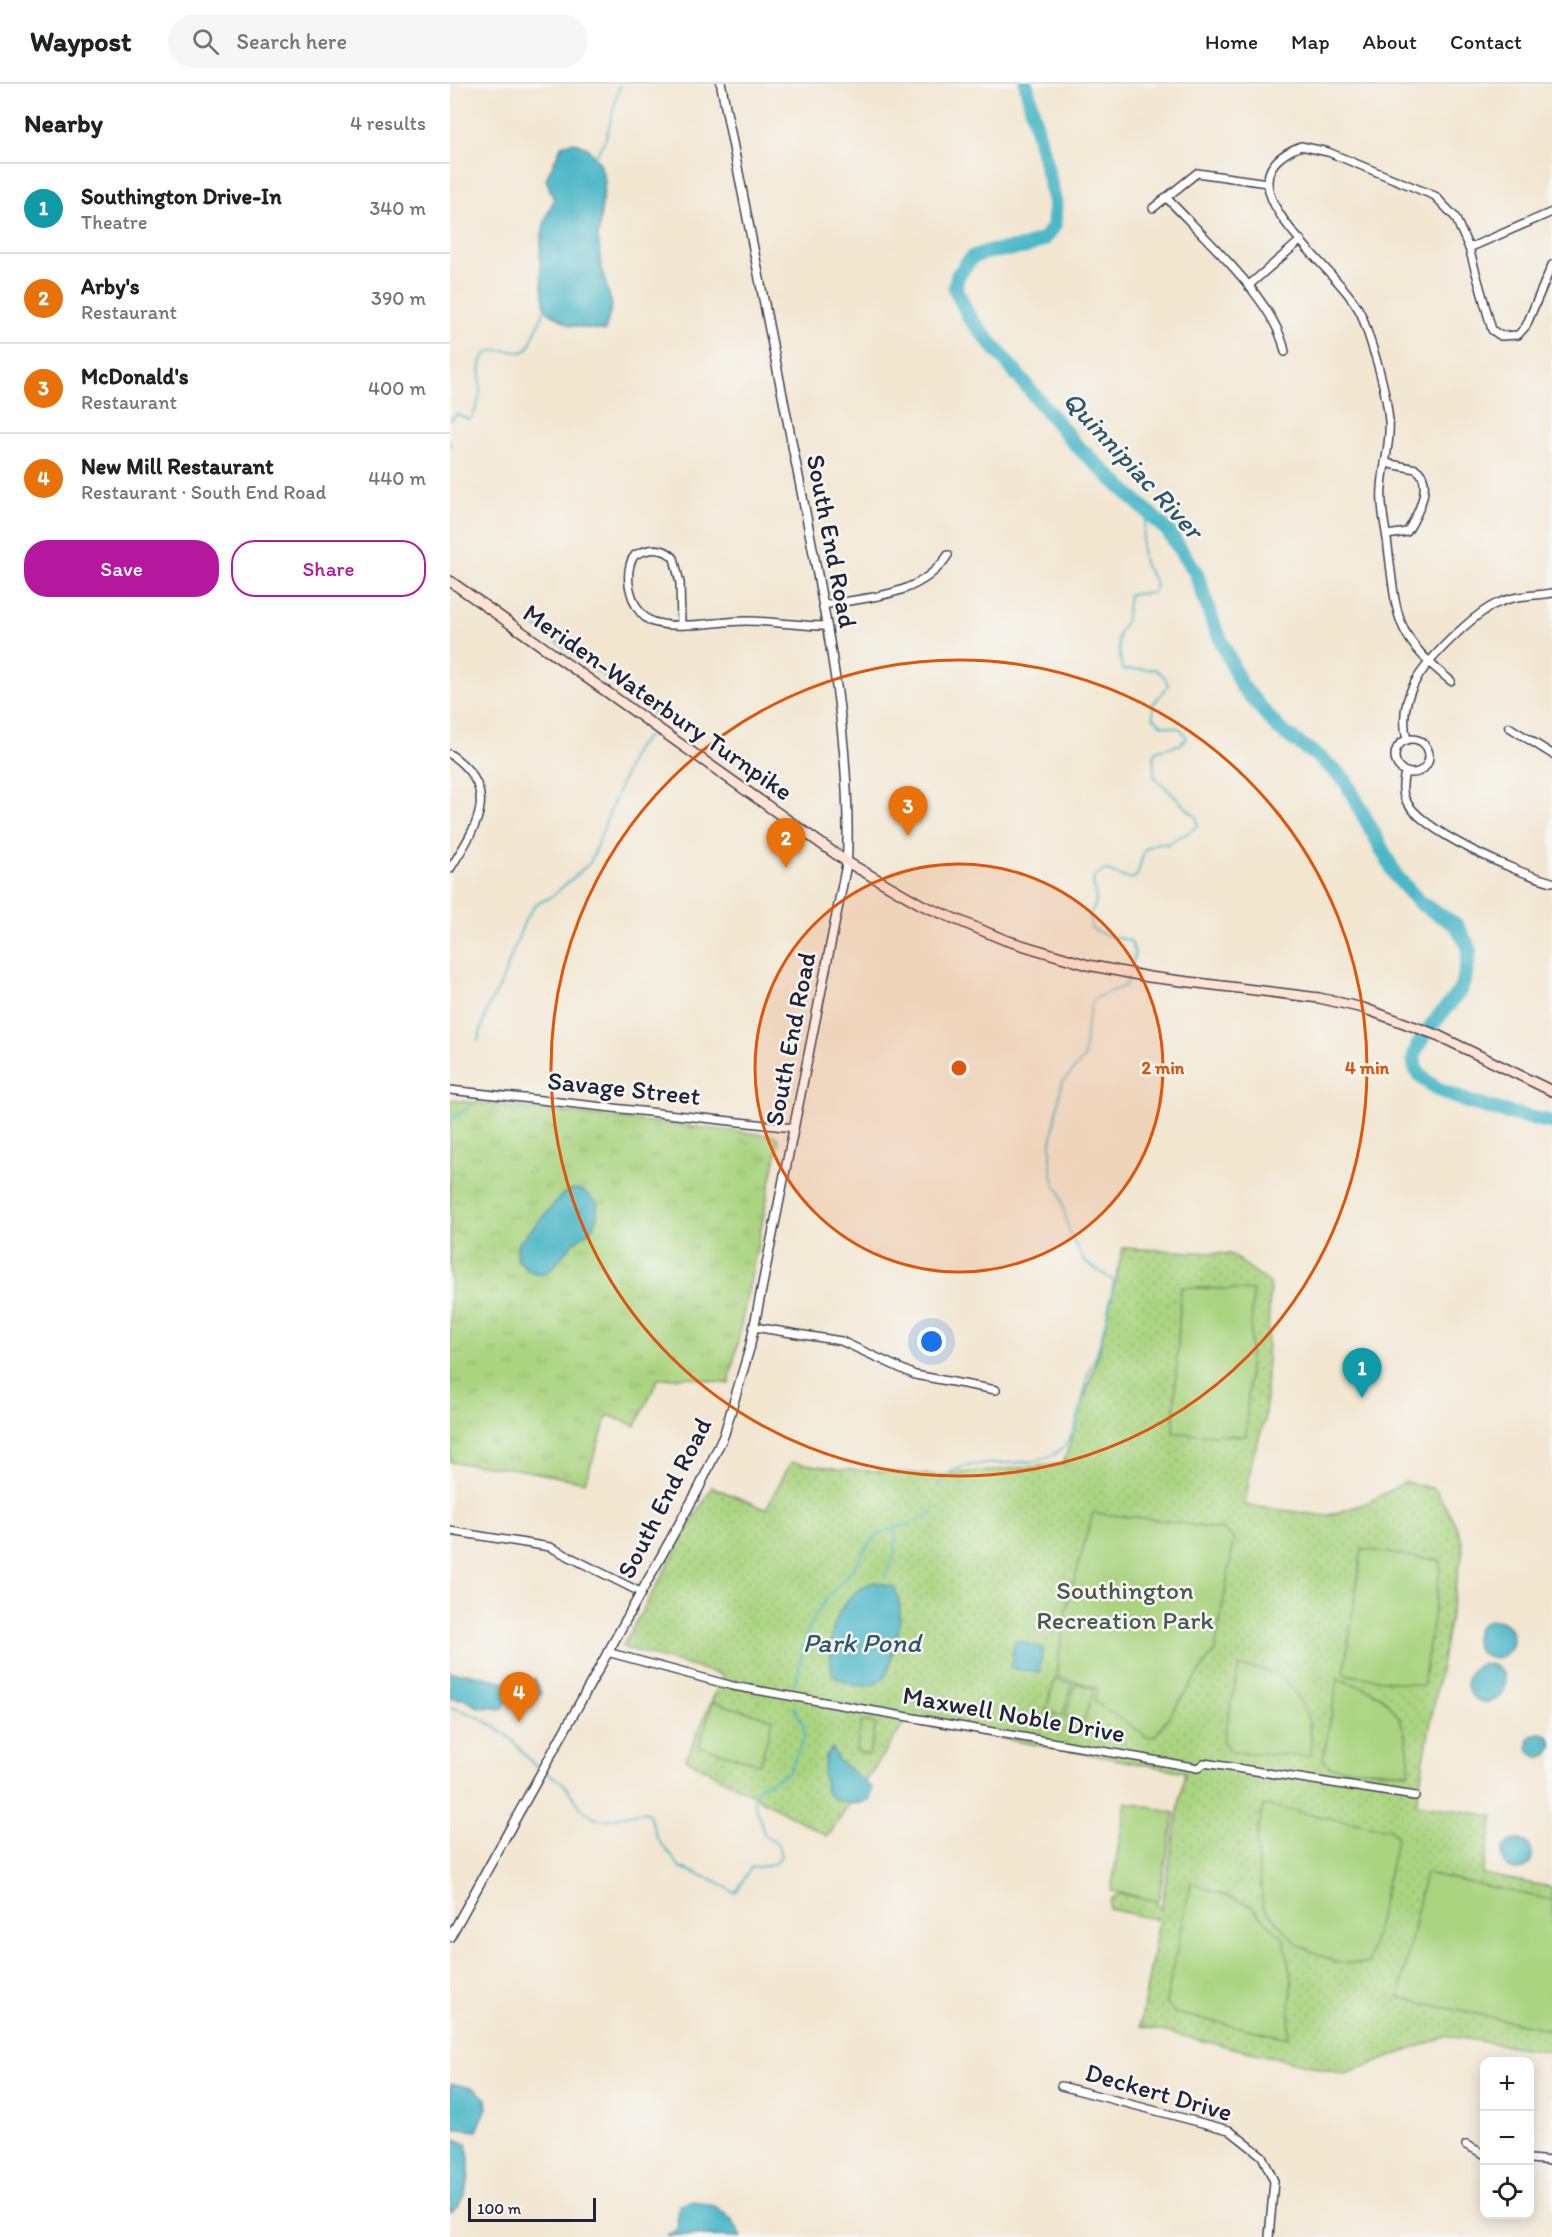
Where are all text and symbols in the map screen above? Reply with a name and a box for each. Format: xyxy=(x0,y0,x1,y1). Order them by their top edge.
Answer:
search box xyxy=(168,14,588,68)
text: Waypost xyxy=(30,24,132,58)
icon: search xyxy=(189,25,222,58)
text: Search here xyxy=(237,28,347,55)
text: Home xyxy=(1205,29,1258,54)
text: Map xyxy=(1291,29,1330,54)
text: About xyxy=(1363,29,1417,54)
text: Contact xyxy=(1450,29,1522,54)
text: Nearby xyxy=(24,107,103,139)
text: 4 results xyxy=(350,111,426,135)
text: Southington Drive-In xyxy=(81,183,282,210)
text: 1 xyxy=(39,196,48,220)
text: 340 m xyxy=(369,196,426,220)
text: Theatre xyxy=(81,210,147,234)
text: Arby's xyxy=(81,273,140,300)
text: 2 xyxy=(38,286,49,310)
text: 390 m xyxy=(371,286,426,310)
text: Restaurant xyxy=(81,300,177,324)
text: McDonald's xyxy=(81,363,189,390)
text: 3 xyxy=(38,376,49,400)
text: 400 m xyxy=(368,376,426,400)
water label: Quinnipiac River xyxy=(1056,384,1213,548)
text: Restaurant xyxy=(81,390,177,414)
street label: South End Road xyxy=(800,452,865,630)
text: New Mill Restaurant xyxy=(81,453,274,480)
text: 4 xyxy=(37,466,50,490)
text: 440 m xyxy=(368,466,426,490)
text: Restaurant · South End Road xyxy=(81,480,326,504)
button: Save xyxy=(24,540,219,597)
button: Share xyxy=(231,540,426,597)
street label: Meriden-Waterbury Turnpike xyxy=(517,597,799,807)
pin: 3 xyxy=(888,786,928,836)
pin: 2 xyxy=(766,818,806,868)
street label: South End Road xyxy=(758,950,823,1128)
text: 2 min xyxy=(1142,1057,1185,1079)
text: 4 min xyxy=(1345,1057,1390,1079)
centre of rings xyxy=(949,1058,969,1078)
street label: Savage Street xyxy=(546,1064,702,1112)
your location xyxy=(917,1327,946,1356)
pin: 1 xyxy=(1342,1348,1382,1398)
street label: South End Road xyxy=(610,1412,718,1584)
park label: Southington Recreation Park xyxy=(1036,1574,1214,1636)
water label: Park Pond xyxy=(803,1626,923,1659)
pin: 4 xyxy=(500,1672,538,1722)
street label: Maxwell Noble Drive xyxy=(900,1679,1128,1749)
street label: Deckert Drive xyxy=(1082,2056,1236,2128)
map controls xyxy=(1480,2057,1534,2219)
button: + xyxy=(1480,2057,1534,2111)
button: − xyxy=(1480,2111,1534,2165)
button: locate xyxy=(1480,2165,1534,2219)
scale bar xyxy=(468,2195,596,2222)
text: 100 m xyxy=(477,2199,521,2218)

